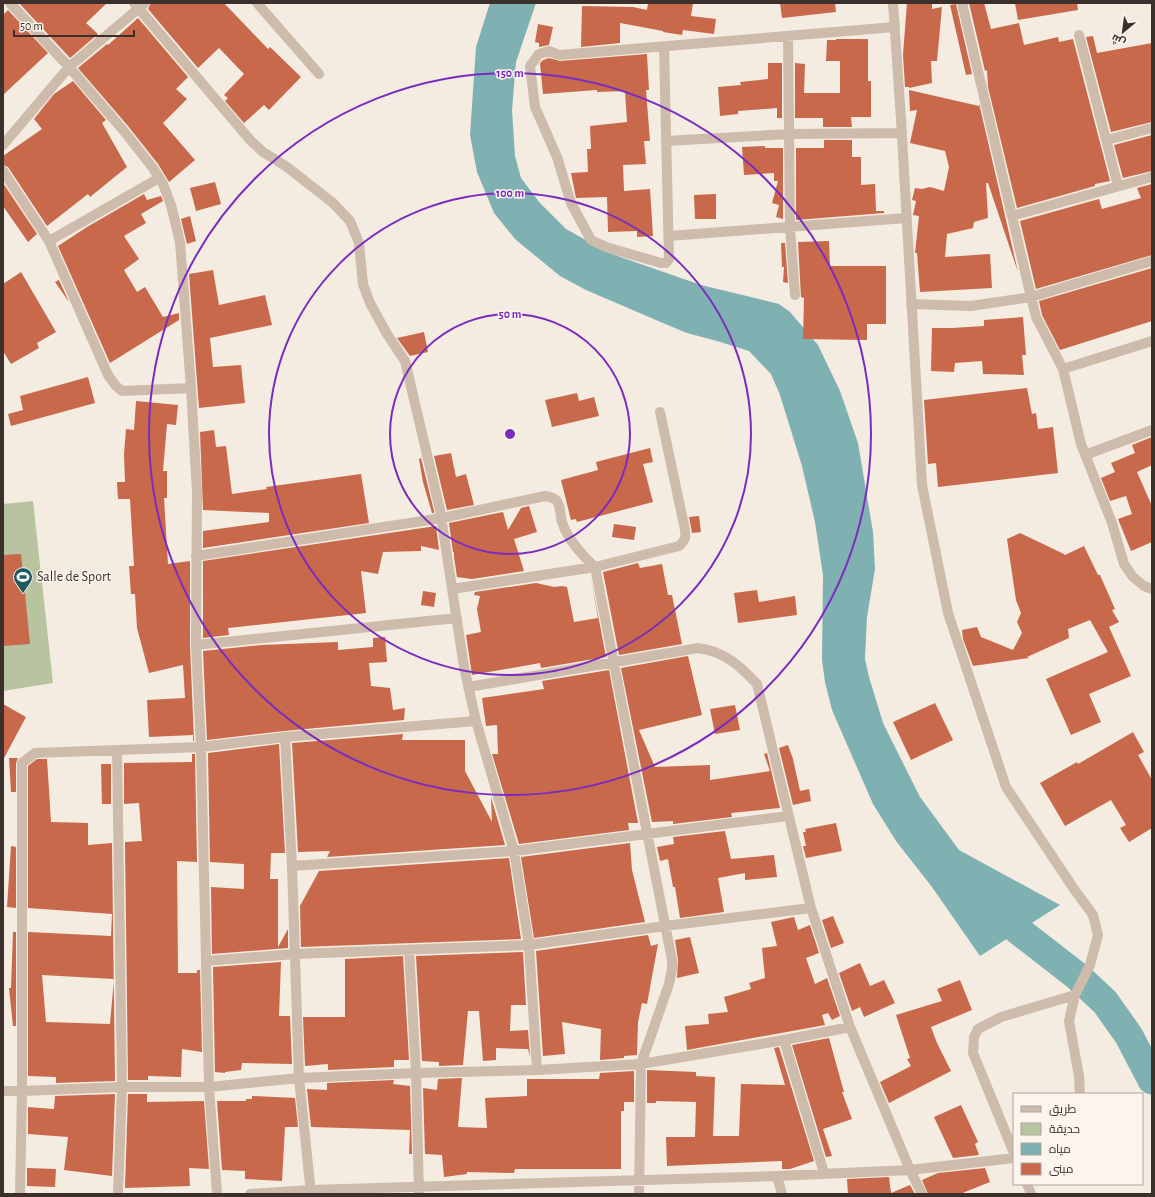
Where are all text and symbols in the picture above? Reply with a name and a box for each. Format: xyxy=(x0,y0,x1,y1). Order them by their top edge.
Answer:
scale bar xyxy=(14,12,134,38)
north arrow xyxy=(1103,12,1143,52)
text: 50 m xyxy=(20,20,43,32)
text: ش xyxy=(1110,31,1128,49)
text: 150 m xyxy=(496,67,524,79)
text: 100 m xyxy=(496,187,524,199)
text: 50 m xyxy=(499,308,522,320)
centre of rings xyxy=(503,427,517,441)
sports icon: Salle de Sport xyxy=(12,566,34,594)
place label: Salle de Sport xyxy=(37,570,111,584)
legend xyxy=(1013,1093,1143,1185)
text: طريق xyxy=(1049,1103,1077,1116)
text: حديقة xyxy=(1049,1123,1080,1136)
text: مياه xyxy=(1049,1143,1071,1156)
text: مبنى xyxy=(1049,1163,1074,1176)

